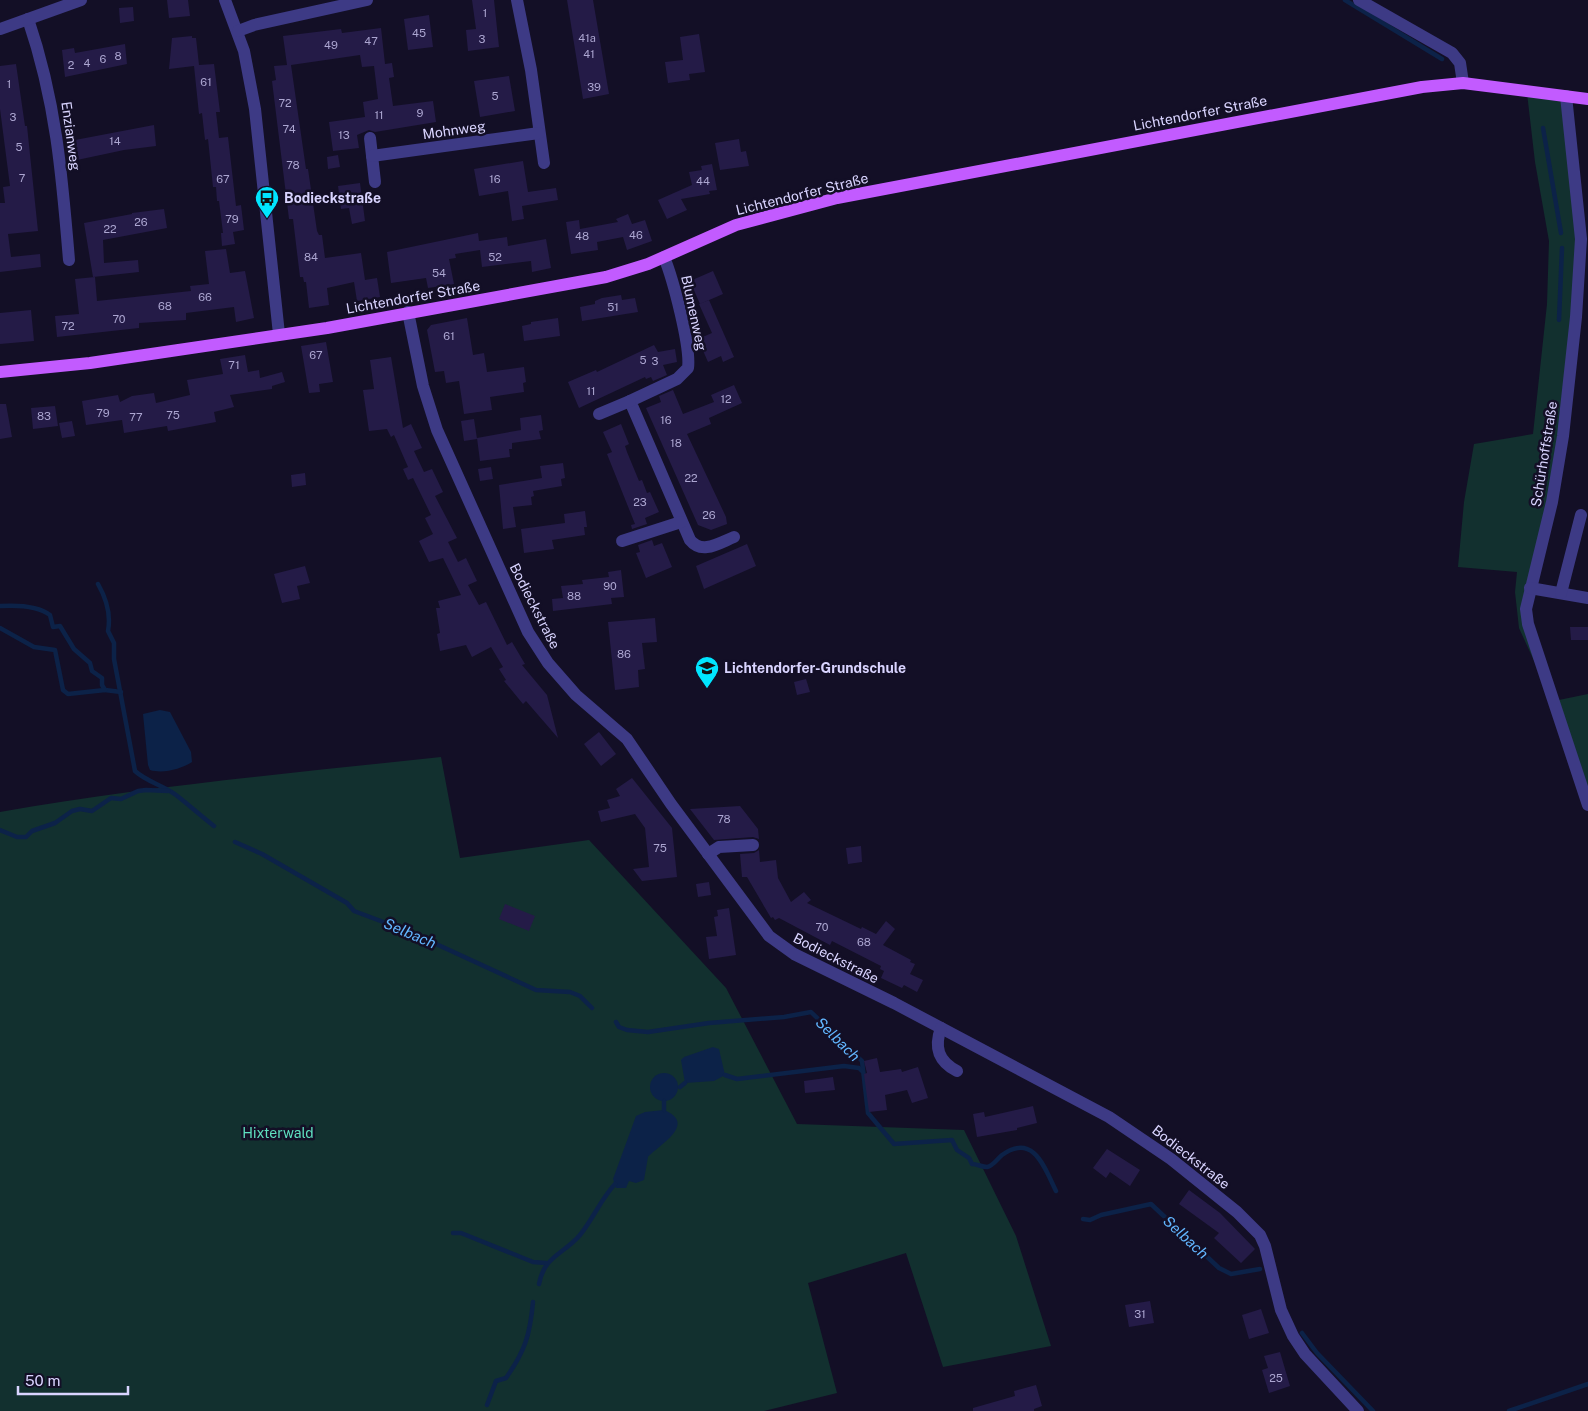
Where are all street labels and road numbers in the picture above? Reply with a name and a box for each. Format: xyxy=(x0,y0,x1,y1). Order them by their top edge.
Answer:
street label: Lichtendorfer Straße xyxy=(1132,92,1268,134)
street label: Enzianweg xyxy=(58,100,84,172)
street label: Mohnweg xyxy=(421,118,487,142)
street label: Lichtendorfer Straße xyxy=(734,170,870,218)
street label: Blumenweg xyxy=(678,274,710,353)
street label: Lichtendorfer Straße xyxy=(345,277,481,317)
street label: Schürhoffstraße xyxy=(1528,400,1560,508)
street label: Bodieckstraße xyxy=(507,561,563,652)
street label: Bodieckstraße xyxy=(791,930,882,986)
street label: Bodieckstraße xyxy=(1149,1122,1233,1192)

